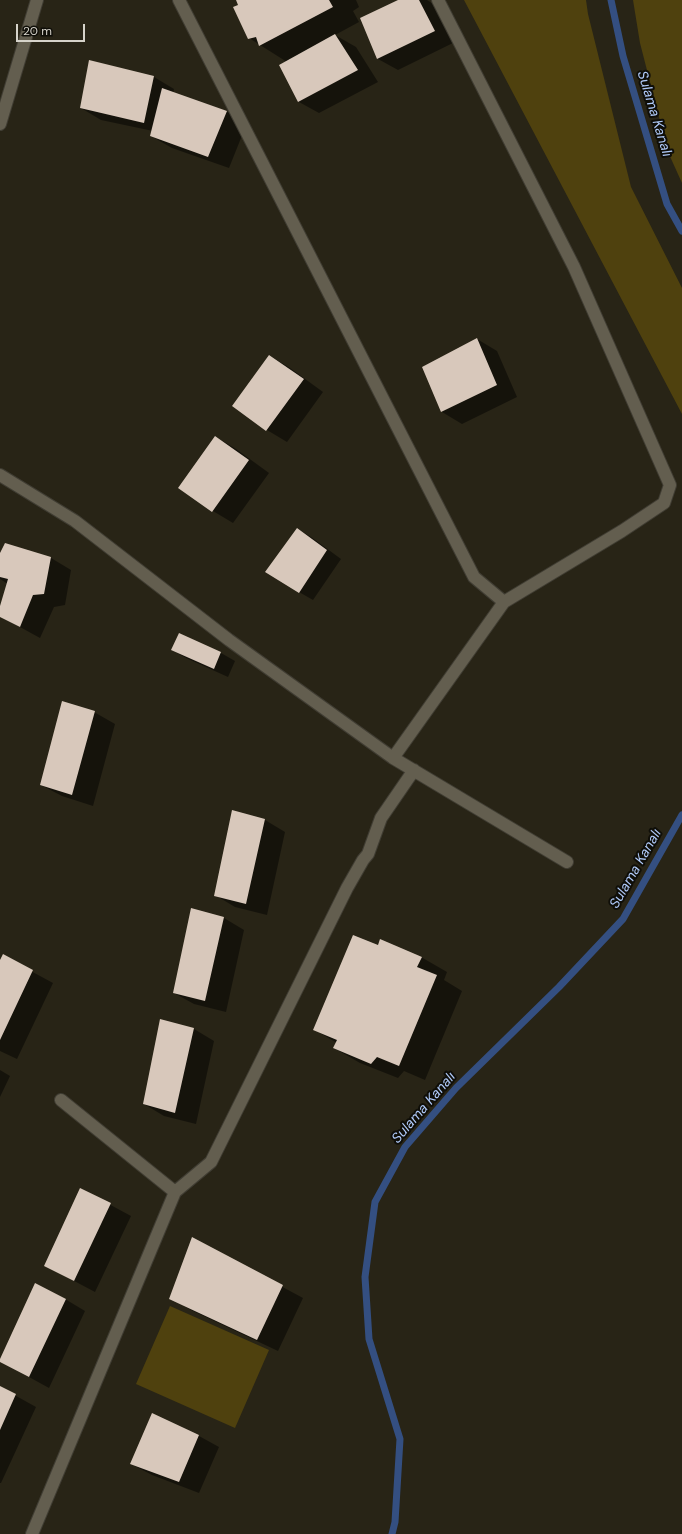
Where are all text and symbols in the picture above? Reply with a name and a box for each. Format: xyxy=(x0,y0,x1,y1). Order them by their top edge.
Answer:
scale bar xyxy=(18,16,87,42)
text: 20 m xyxy=(23,23,52,39)
water label: Sulama Kanalı xyxy=(633,69,675,159)
water label: Sulama Kanalı xyxy=(607,826,665,912)
water label: Sulama Kanalı xyxy=(389,1069,459,1147)

